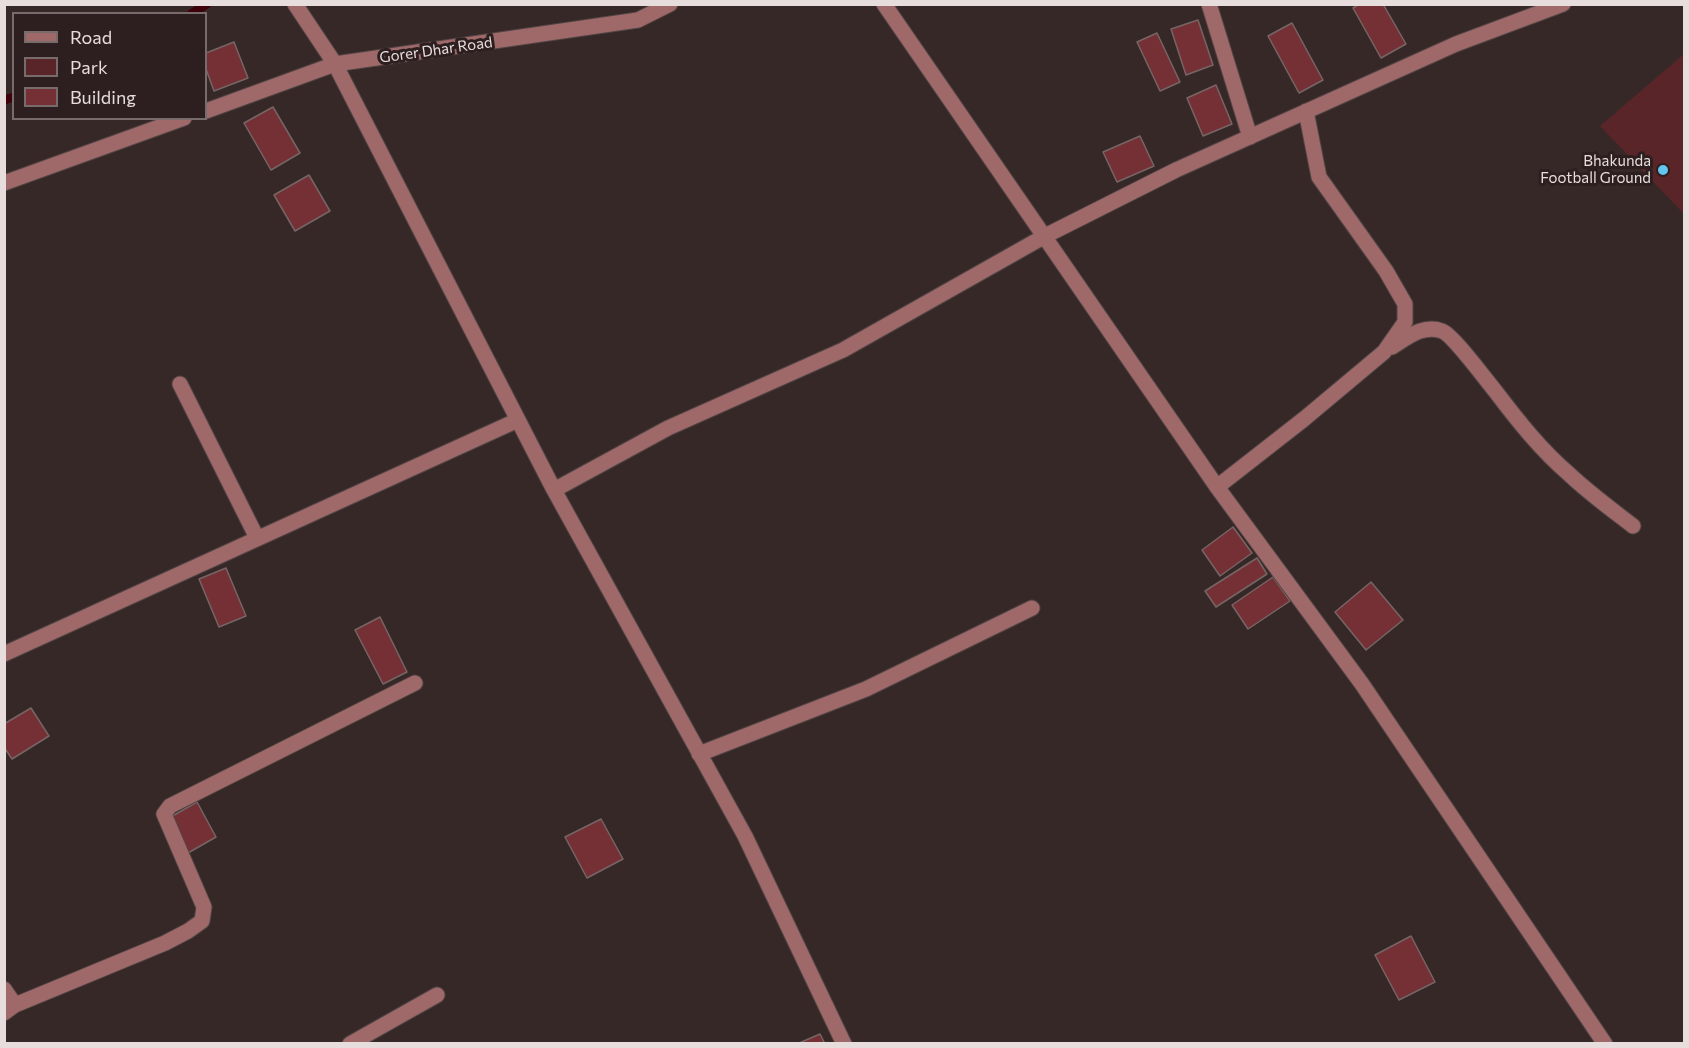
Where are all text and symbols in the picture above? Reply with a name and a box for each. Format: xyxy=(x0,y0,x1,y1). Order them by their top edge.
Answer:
legend xyxy=(12,12,207,120)
text: Road xyxy=(70,26,112,48)
street label: Gorer Dhar Road xyxy=(378,33,494,67)
text: Park xyxy=(70,56,108,78)
text: Building xyxy=(70,86,136,108)
place label: Bhakunda Football Ground xyxy=(1540,152,1651,187)
marker: Bhakunda Football Ground xyxy=(1656,163,1670,177)

